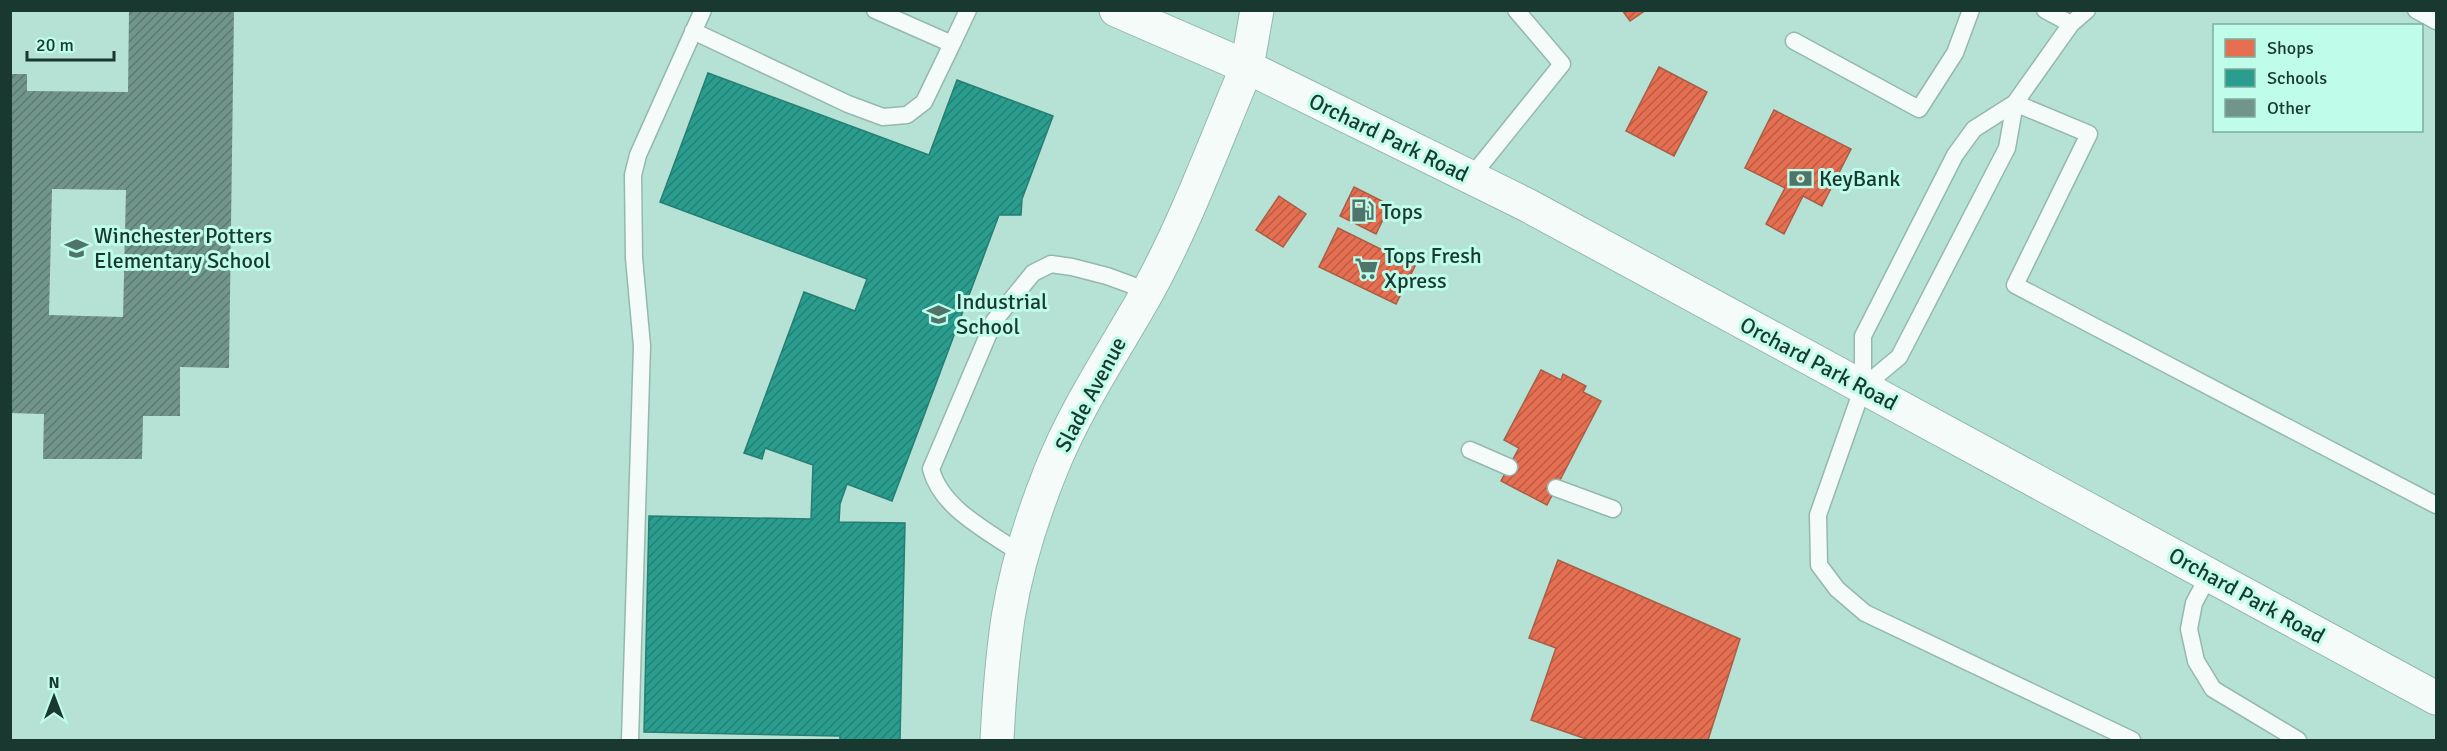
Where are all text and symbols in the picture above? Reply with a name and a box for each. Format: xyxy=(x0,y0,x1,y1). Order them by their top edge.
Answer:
scale bar xyxy=(27,24,114,62)
legend xyxy=(2213,24,2423,132)
text: 20 m xyxy=(36,34,74,56)
text: Shops xyxy=(2267,37,2314,59)
text: Schools xyxy=(2267,67,2327,89)
street label: Orchard Park Road xyxy=(1305,87,1473,188)
text: Other xyxy=(2267,97,2311,119)
bank icon: KeyBank xyxy=(1788,165,1814,191)
place label: KeyBank xyxy=(1819,165,1900,192)
fuel station icon: Tops xyxy=(1350,198,1376,224)
place label: Tops xyxy=(1381,198,1423,225)
place label: Winchester Potters Elementary School xyxy=(94,222,272,274)
school or university icon: Winchester Potters Elementary School xyxy=(63,235,89,261)
place label: Tops Fresh Xpress xyxy=(1384,242,1482,294)
supermarket icon: Tops Fresh Xpress xyxy=(1353,255,1379,281)
place label: Industrial School xyxy=(956,288,1048,340)
school or university icon: Industrial School xyxy=(925,301,951,327)
street label: Orchard Park Road xyxy=(1735,311,1902,416)
street label: Slade Avenue xyxy=(1049,332,1132,456)
street label: Orchard Park Road xyxy=(2164,541,2330,649)
north arrow xyxy=(24,667,84,727)
text: N xyxy=(48,673,60,693)

